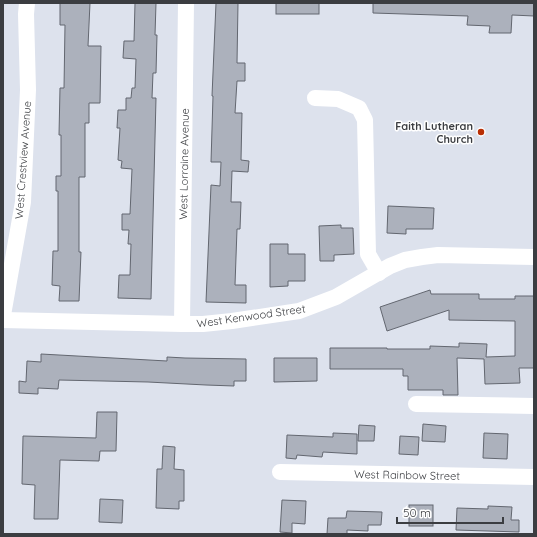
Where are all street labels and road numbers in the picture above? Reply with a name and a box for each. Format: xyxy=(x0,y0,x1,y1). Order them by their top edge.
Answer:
street label: West Crestview Avenue xyxy=(12,101,34,219)
street label: West Lorraine Avenue xyxy=(176,108,192,220)
street label: West Kenwood Street xyxy=(196,301,307,331)
street label: West Rainbow Street xyxy=(354,467,460,483)

